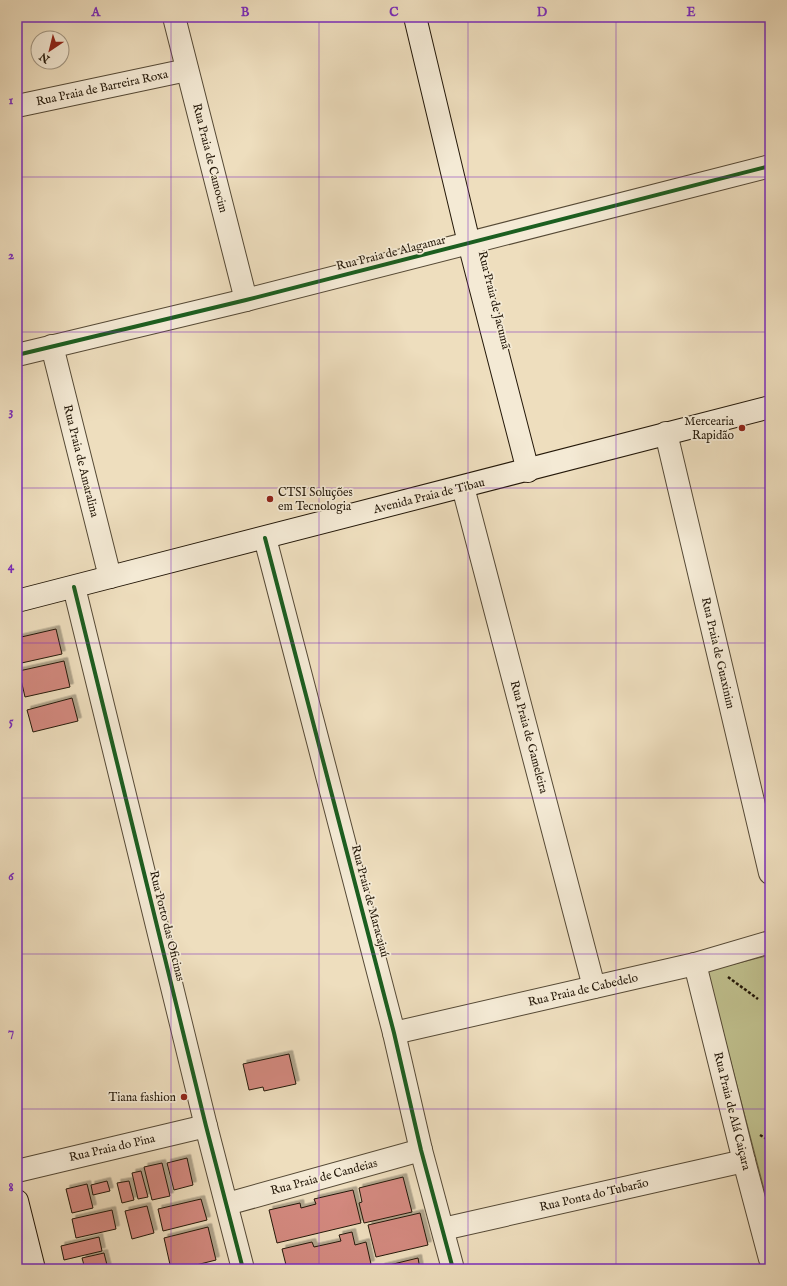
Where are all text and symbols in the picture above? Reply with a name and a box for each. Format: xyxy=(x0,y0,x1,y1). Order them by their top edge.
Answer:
text: A xyxy=(91,4,102,21)
text: B xyxy=(241,4,250,21)
text: C xyxy=(389,4,399,21)
text: D xyxy=(537,4,548,21)
text: E xyxy=(686,4,696,21)
north arrow xyxy=(30,30,70,70)
text: N xyxy=(37,49,54,66)
street label: Rua Praia de Barreira Roxa xyxy=(35,67,170,109)
text: 1 xyxy=(9,92,14,109)
street label: Rua Praia de Camocim xyxy=(189,102,231,214)
street label: Rua Praia de Alagamar xyxy=(335,232,448,274)
text: 2 xyxy=(8,247,14,264)
street label: Rua Praia de Jacumã xyxy=(474,249,514,352)
text: 3 xyxy=(9,403,14,420)
street label: Rua Praia de Amaralina xyxy=(60,403,102,520)
place label: Mercearia Rapidão xyxy=(684,414,735,444)
marker: Mercearia Rapidão xyxy=(737,423,747,433)
street label: Avenida Praia de Tibau xyxy=(371,475,486,517)
place label: CTSI Soluções em Tecnologia xyxy=(278,485,353,514)
marker: CTSI Soluções em Tecnologia xyxy=(265,494,275,504)
text: 4 xyxy=(8,558,15,575)
street label: Rua Praia de Guaxinim xyxy=(698,596,738,710)
street label: Rua Praia de Gameleira xyxy=(507,679,551,796)
text: 5 xyxy=(9,713,14,730)
street label: Rua Praia de Maracajaú xyxy=(348,843,392,959)
text: 6 xyxy=(8,868,14,885)
street label: Rua Porto das Oficinas xyxy=(146,869,188,983)
street label: Rua Praia de Cabedelo xyxy=(527,970,640,1010)
text: 7 xyxy=(8,1024,14,1041)
street label: Rua Praia de Alá Caiçara xyxy=(710,1050,754,1172)
place label: Tiana fashion xyxy=(109,1090,177,1105)
marker: Tiana fashion xyxy=(179,1092,189,1102)
street label: Rua Praia do Pina xyxy=(68,1131,157,1165)
street label: Rua Praia de Candeias xyxy=(269,1156,379,1198)
street label: Rua Ponta do Tubarão xyxy=(538,1175,651,1215)
text: 8 xyxy=(8,1179,14,1196)

